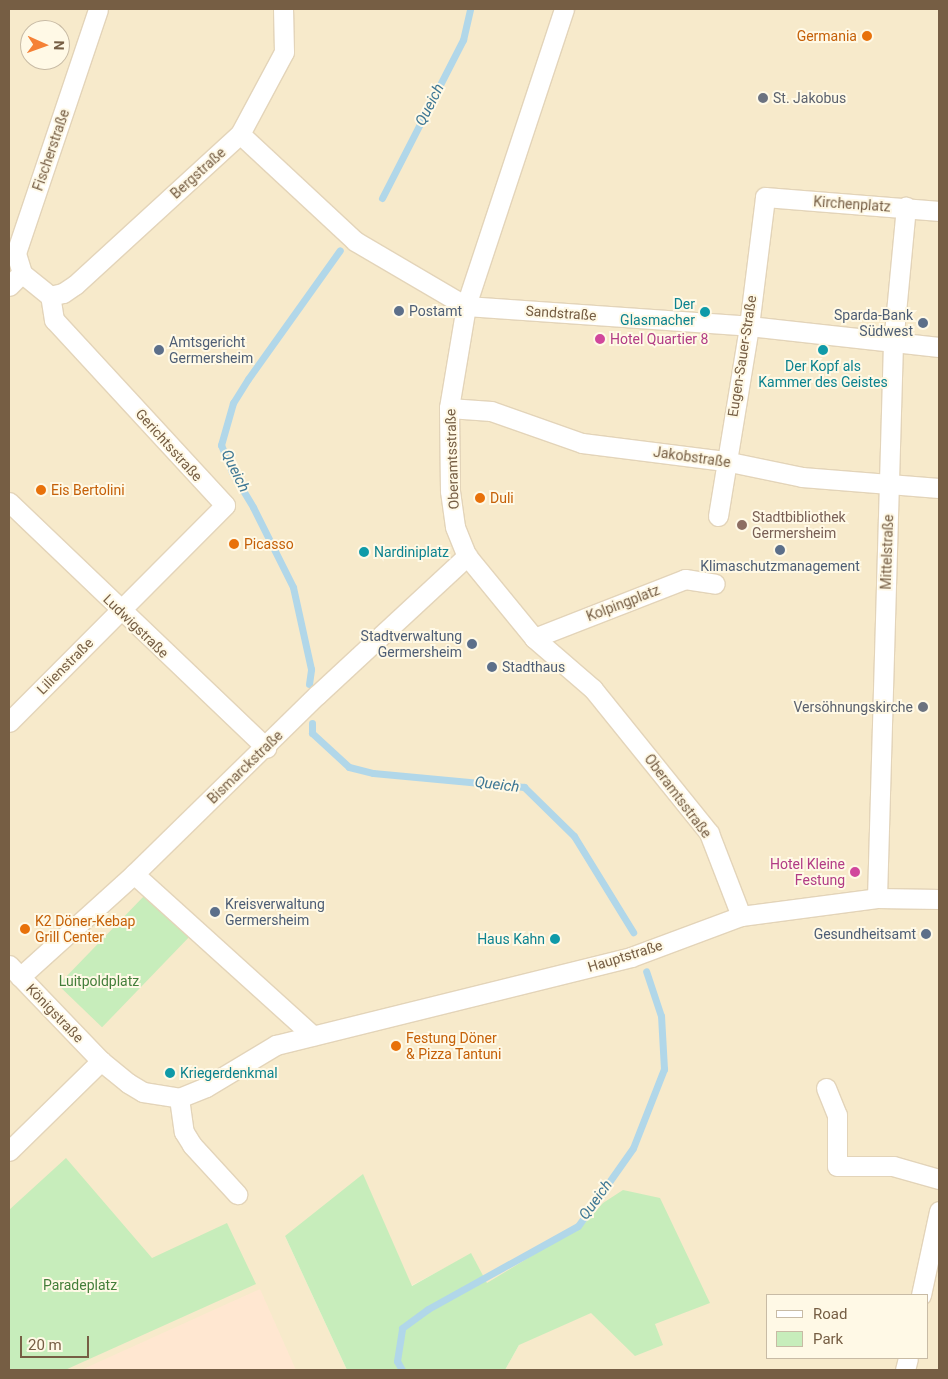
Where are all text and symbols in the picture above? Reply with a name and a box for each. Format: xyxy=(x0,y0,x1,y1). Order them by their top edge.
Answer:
north arrow xyxy=(20,20,70,70)
place label: Germania xyxy=(797,28,857,44)
marker: Germania xyxy=(861,30,873,42)
text: N xyxy=(51,40,67,51)
water label: Queich xyxy=(412,81,448,129)
place label: St. Jakobus xyxy=(773,90,846,106)
marker: St. Jakobus xyxy=(757,92,769,104)
street label: Fischerstraße xyxy=(29,107,73,193)
street label: Bergstraße xyxy=(167,144,229,202)
street label: Kirchenplatz xyxy=(813,193,891,215)
street label: Eugen-Sauer-Straße xyxy=(724,294,760,418)
place label: Der Glasmacher xyxy=(620,296,695,328)
street label: Sandstraße xyxy=(525,302,597,324)
place label: Postamt xyxy=(409,303,462,319)
marker: Postamt xyxy=(393,305,405,317)
marker: Der Glasmacher xyxy=(699,306,711,318)
place label: Sparda-Bank Südwest xyxy=(834,307,913,340)
marker: Sparda-Bank Südwest xyxy=(917,317,929,329)
place label: Hotel Quartier 8 xyxy=(610,331,708,347)
marker: Hotel Quartier 8 xyxy=(594,333,606,345)
place label: Amtsgericht Germersheim xyxy=(169,334,253,367)
marker: Amtsgericht Germersheim xyxy=(153,344,165,356)
marker: Der Kopf als Kammer des Geistes xyxy=(817,344,829,356)
place label: Der Kopf als Kammer des Geistes xyxy=(758,358,888,391)
street label: Gerichtsstraße xyxy=(132,405,206,485)
street label: Oberamtsstraße xyxy=(442,408,462,510)
street label: Jakobstraße xyxy=(652,443,732,471)
water label: Queich xyxy=(217,447,253,495)
place label: Eis Bertolini xyxy=(51,482,125,498)
marker: Eis Bertolini xyxy=(35,484,47,496)
place label: Duli xyxy=(490,490,514,506)
marker: Duli xyxy=(474,492,486,504)
place label: Stadtbibliothek Germersheim xyxy=(752,509,846,542)
street label: Mittelstraße xyxy=(877,514,897,590)
marker: Stadtbibliothek Germersheim xyxy=(736,519,748,531)
place label: Picasso xyxy=(244,536,294,552)
marker: Picasso xyxy=(228,538,240,550)
place label: Nardiniplatz xyxy=(374,544,449,560)
marker: Klimaschutzmanagement xyxy=(774,544,786,556)
marker: Nardiniplatz xyxy=(358,546,370,558)
place label: Klimaschutzmanagement xyxy=(700,558,860,574)
street label: Kolpingplatz xyxy=(584,581,662,625)
street label: Ludwigstraße xyxy=(100,591,172,661)
place label: Stadtverwaltung Germersheim xyxy=(361,628,462,660)
street label: Lilienstraße xyxy=(33,634,97,698)
marker: Stadtverwaltung Germersheim xyxy=(466,638,478,650)
place label: Stadthaus xyxy=(502,659,565,675)
marker: Stadthaus xyxy=(486,661,498,673)
place label: Versöhnungskirche xyxy=(793,699,913,715)
marker: Versöhnungskirche xyxy=(917,701,929,713)
street label: Bismarckstraße xyxy=(204,727,286,807)
street label: Oberamtsstraße xyxy=(641,751,715,841)
water label: Queich xyxy=(474,773,520,797)
place label: Hotel Kleine Festung xyxy=(770,856,845,889)
marker: Hotel Kleine Festung xyxy=(849,866,861,878)
place label: Kreisverwaltung Germersheim xyxy=(225,896,325,929)
marker: Kreisverwaltung Germersheim xyxy=(209,906,221,918)
place label: K2 Döner-Kebap Grill Center xyxy=(35,913,135,946)
marker: K2 Döner-Kebap Grill Center xyxy=(19,923,31,935)
place label: Gesundheitsamt xyxy=(814,926,916,942)
marker: Gesundheitsamt xyxy=(920,928,932,940)
place label: Haus Kahn xyxy=(477,931,545,947)
marker: Haus Kahn xyxy=(549,933,561,945)
street label: Hauptstraße xyxy=(586,937,664,975)
park label: Luitpoldplatz xyxy=(59,973,139,989)
street label: Königstraße xyxy=(23,980,87,1046)
place label: Festung Döner & Pizza Tantuni xyxy=(406,1030,502,1062)
marker: Festung Döner & Pizza Tantuni xyxy=(390,1040,402,1052)
place label: Kriegerdenkmal xyxy=(180,1065,278,1081)
marker: Kriegerdenkmal xyxy=(164,1067,176,1079)
water label: Queich xyxy=(576,1177,616,1223)
park label: Paradeplatz xyxy=(43,1277,117,1293)
legend xyxy=(766,1294,928,1359)
text: Road xyxy=(813,1305,847,1323)
scale bar xyxy=(22,1326,91,1358)
text: Park xyxy=(813,1330,843,1348)
text: 20 m xyxy=(28,1336,62,1354)

